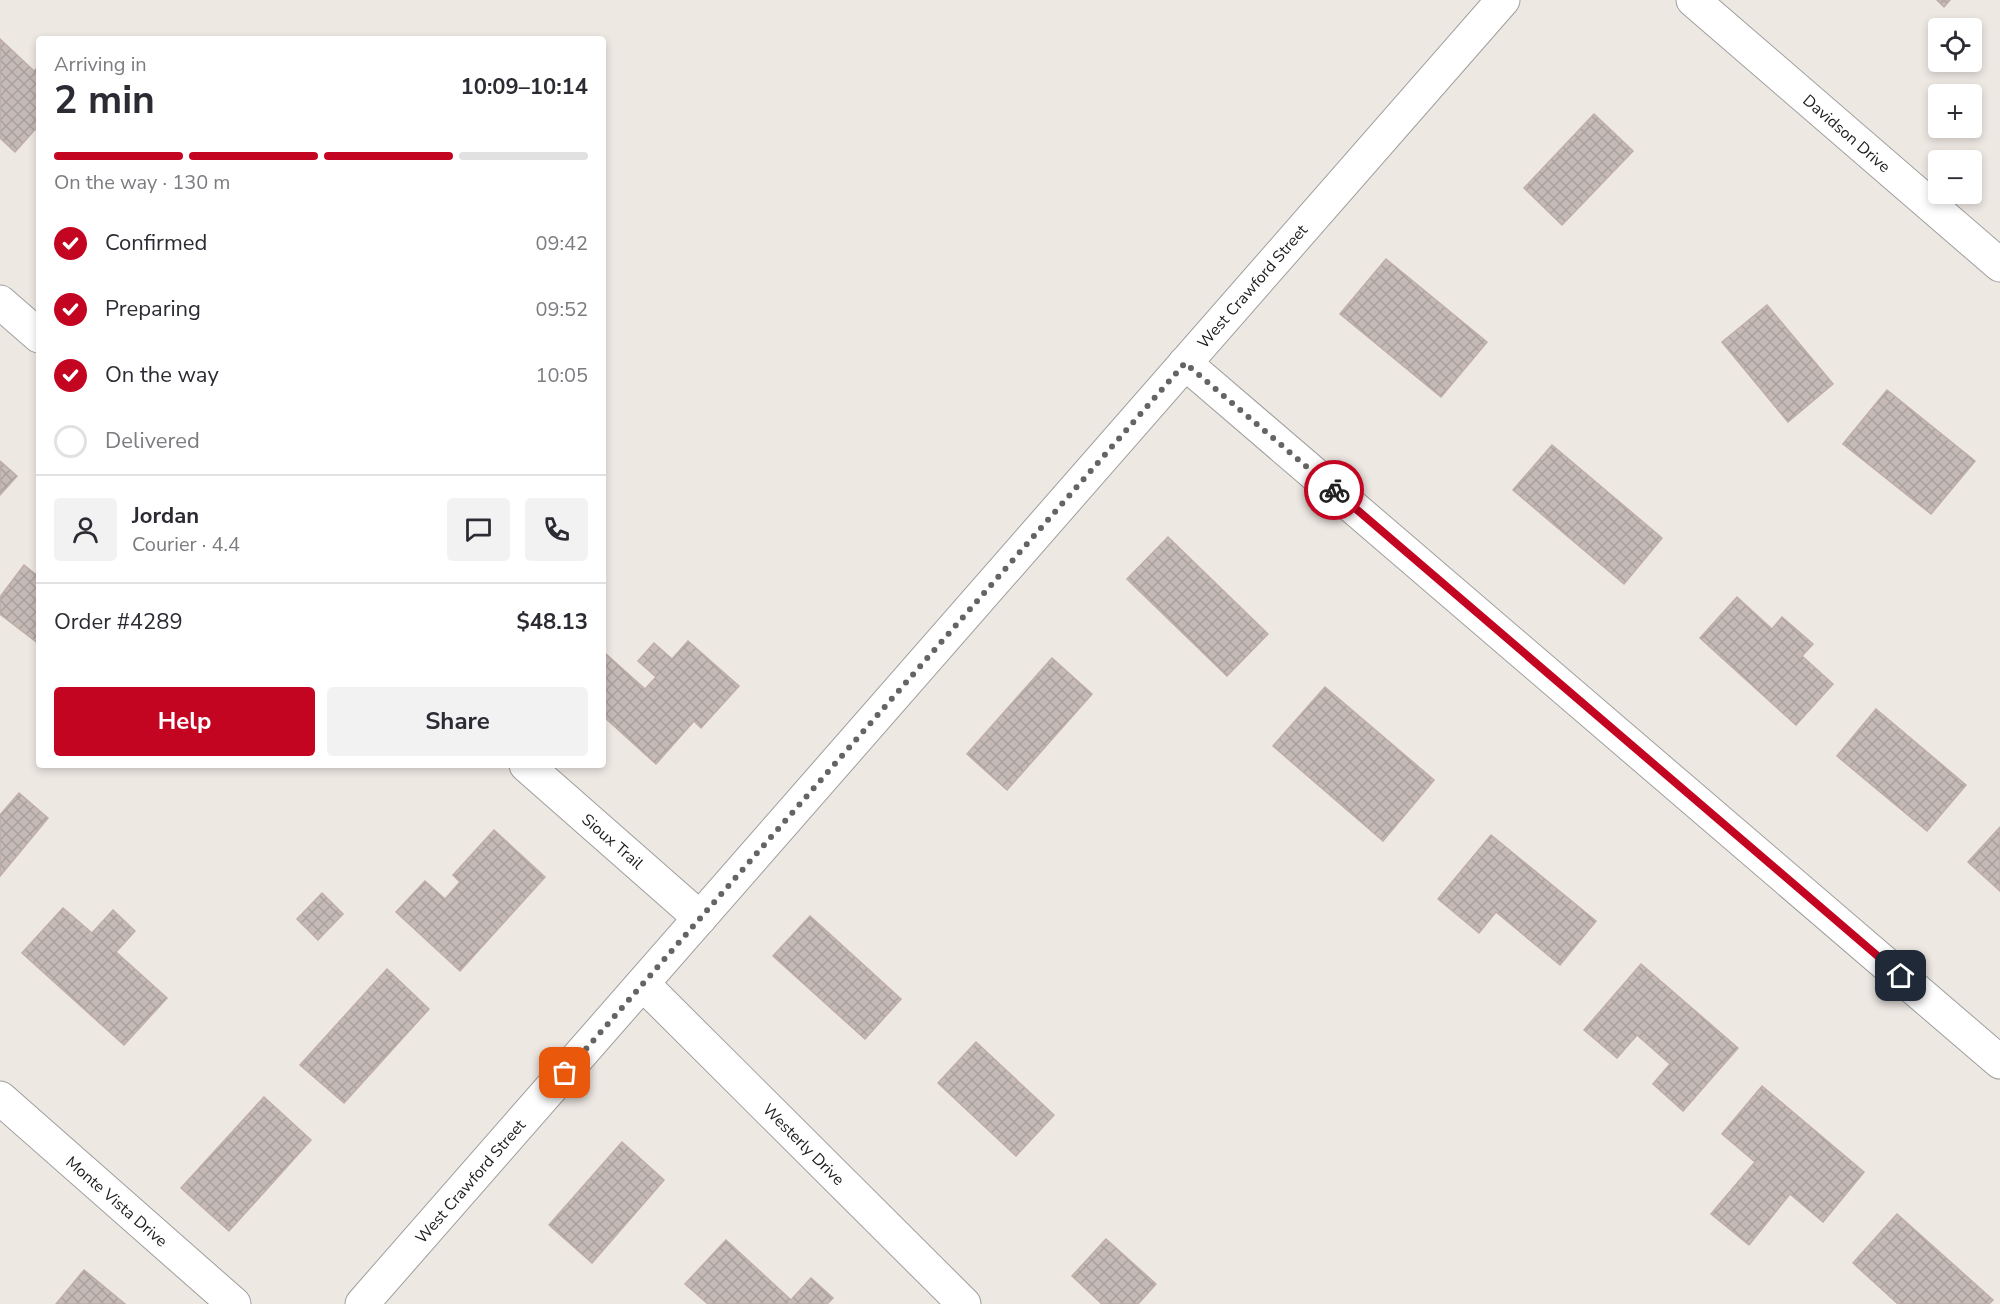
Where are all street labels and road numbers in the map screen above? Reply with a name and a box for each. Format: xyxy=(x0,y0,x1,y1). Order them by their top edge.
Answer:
street label: Davidson Drive xyxy=(1798,90,1895,178)
street label: West Crawford Street xyxy=(1193,220,1313,353)
street label: Sioux Trail xyxy=(577,809,648,875)
street label: Westerly Drive xyxy=(758,1099,849,1190)
street label: West Crawford Street xyxy=(411,1115,531,1248)
street label: Monte Vista Drive xyxy=(61,1151,172,1252)

